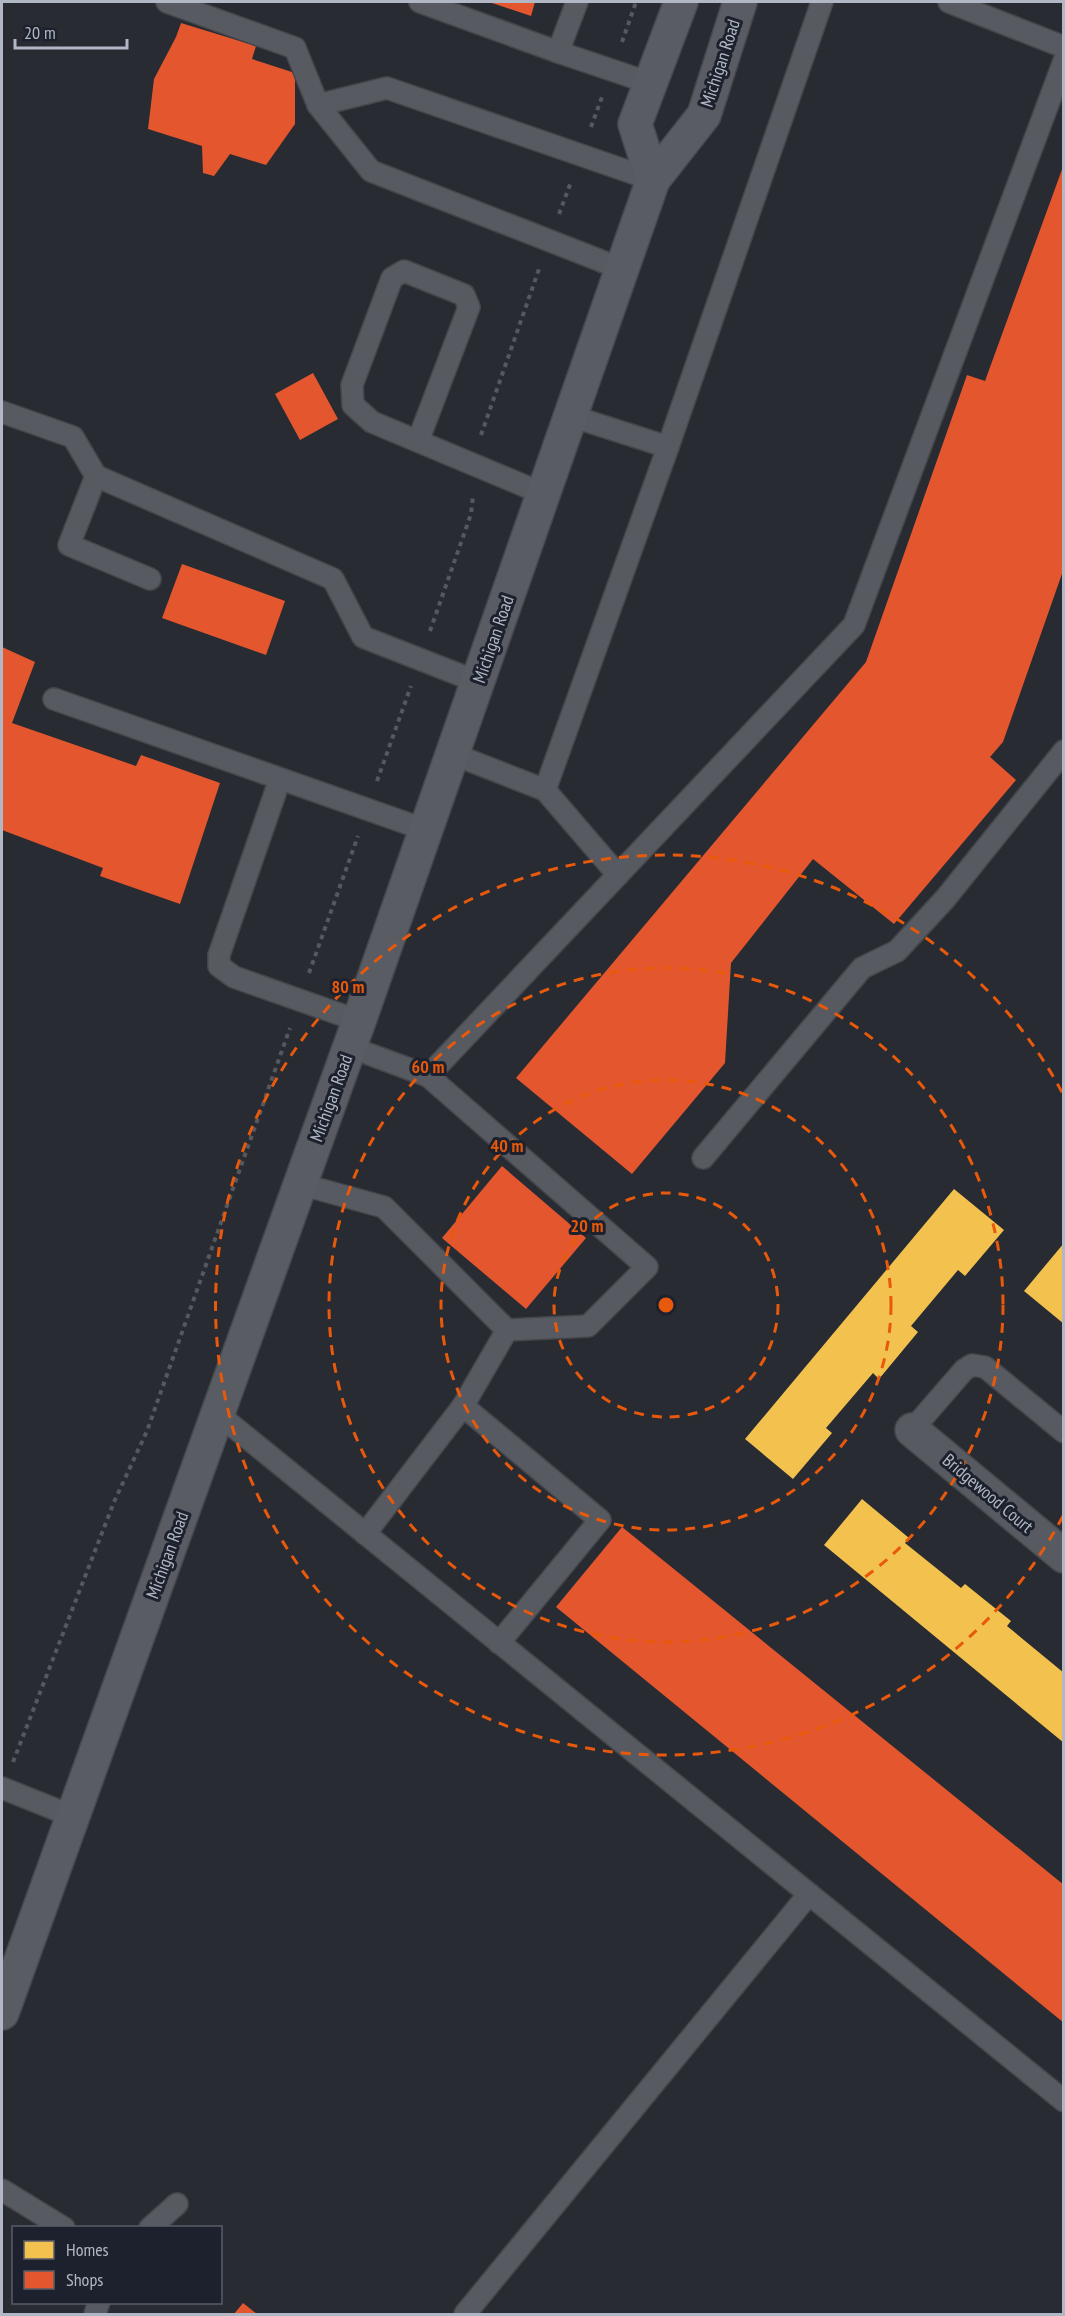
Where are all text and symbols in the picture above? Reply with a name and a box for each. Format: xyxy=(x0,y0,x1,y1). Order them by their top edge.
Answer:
scale bar xyxy=(15,12,128,50)
street label: Michigan Road xyxy=(695,16,745,110)
text: 20 m xyxy=(24,21,56,44)
street label: Michigan Road xyxy=(467,592,519,686)
text: 80 m xyxy=(332,975,364,998)
street label: Michigan Road xyxy=(305,1051,357,1145)
text: 60 m xyxy=(412,1055,444,1078)
text: 40 m xyxy=(491,1134,523,1157)
text: 20 m xyxy=(571,1214,603,1237)
centre of rings xyxy=(656,1295,676,1315)
street label: Bridgewood Court xyxy=(938,1448,1038,1538)
street label: Michigan Road xyxy=(141,1508,193,1602)
legend xyxy=(12,2226,222,2304)
text: Homes xyxy=(66,2238,109,2261)
text: Shops xyxy=(66,2268,103,2291)

